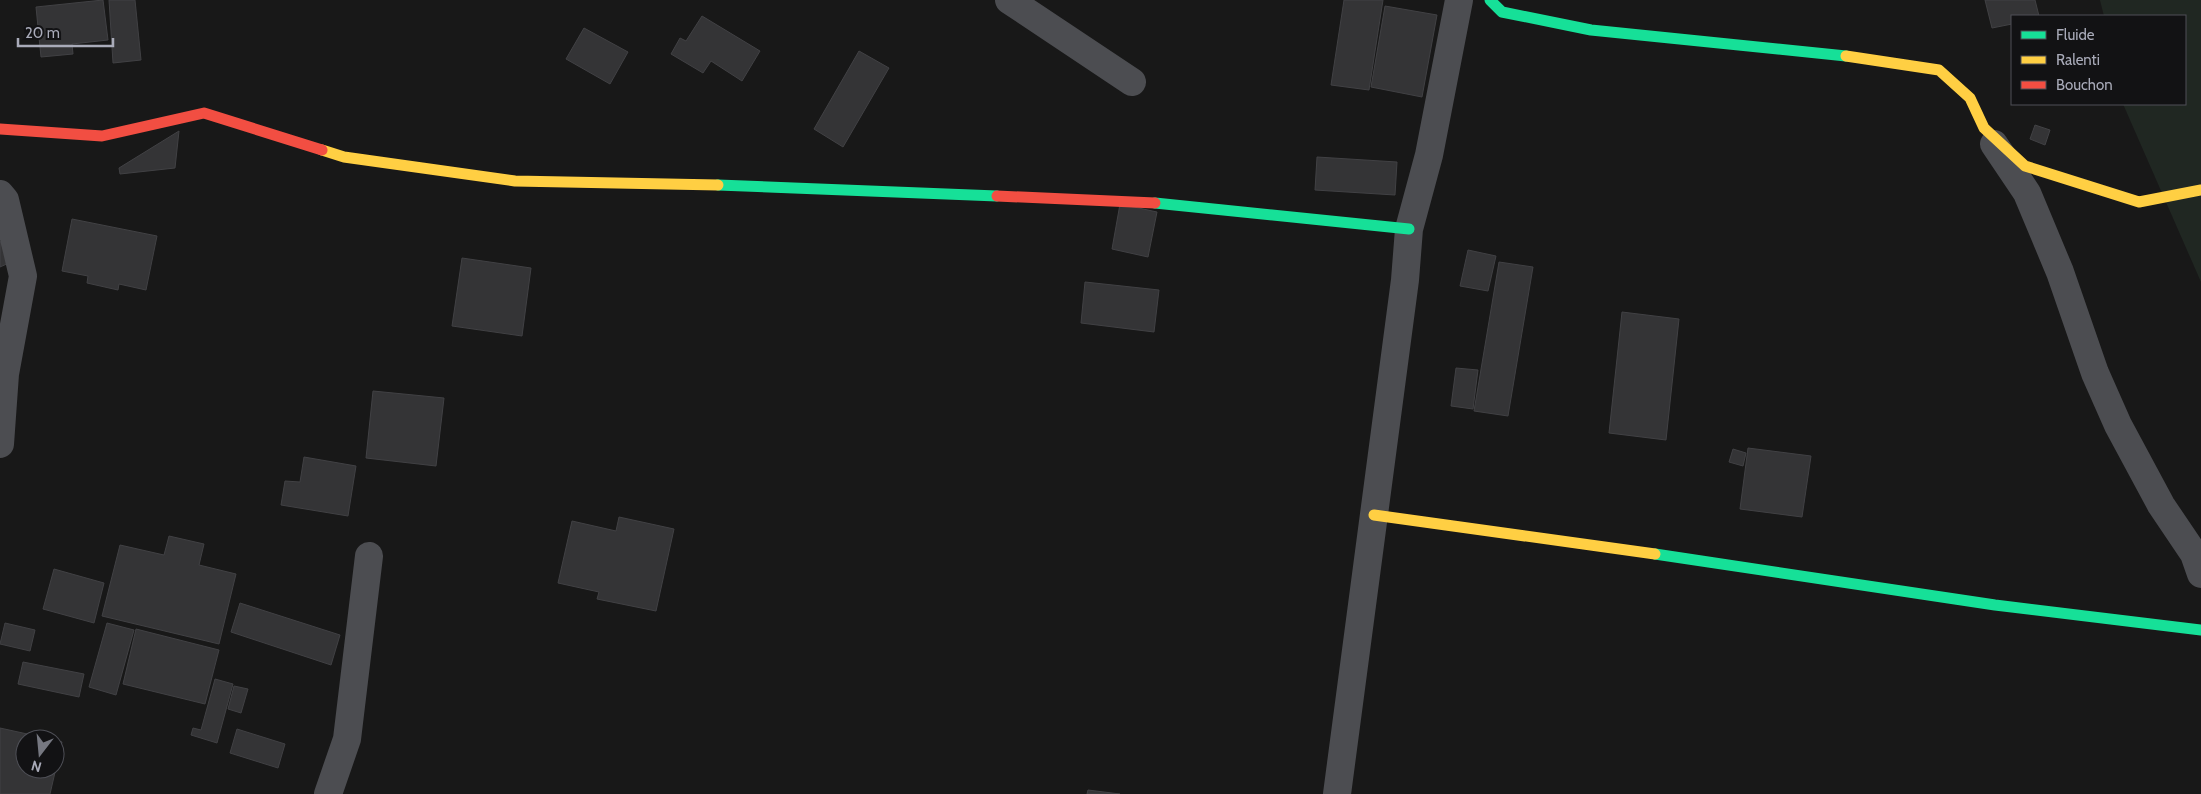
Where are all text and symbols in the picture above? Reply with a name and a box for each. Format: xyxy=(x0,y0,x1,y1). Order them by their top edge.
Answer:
scale bar xyxy=(18,15,112,47)
legend xyxy=(2011,15,2186,105)
text: 20 m xyxy=(25,24,60,42)
text: Fluide xyxy=(2056,26,2095,44)
text: Ralenti xyxy=(2056,51,2100,69)
text: Bouchon xyxy=(2056,76,2113,94)
north arrow xyxy=(15,729,65,779)
text: N xyxy=(29,756,44,777)

